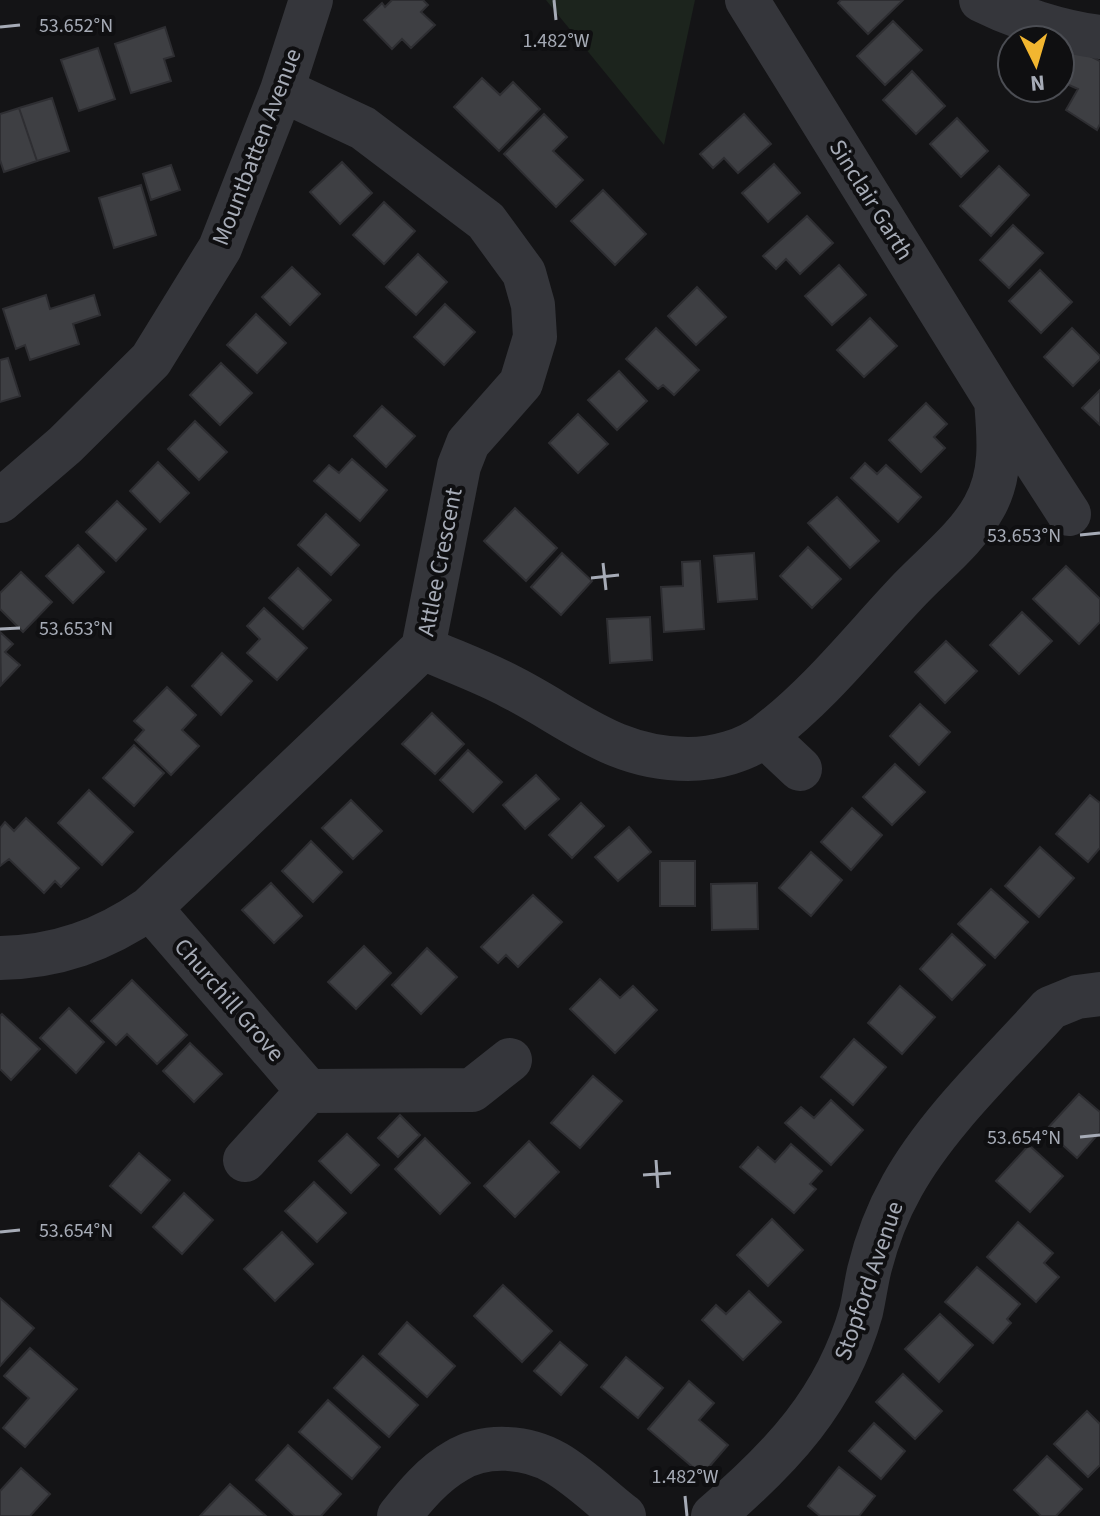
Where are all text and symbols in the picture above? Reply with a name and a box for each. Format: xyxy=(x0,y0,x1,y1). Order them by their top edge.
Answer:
text: 53.652°N xyxy=(39,12,113,40)
north arrow xyxy=(996,24,1076,104)
text: 1.482°W xyxy=(522,27,590,55)
street label: Mountbatten Avenue xyxy=(203,43,311,251)
text: N xyxy=(1029,66,1046,100)
street label: Sinclair Garth xyxy=(820,133,922,267)
street label: Attlee Crescent xyxy=(408,485,472,639)
text: 53.653°N xyxy=(987,522,1061,550)
text: 53.653°N xyxy=(39,615,113,643)
street label: Churchill Grove xyxy=(165,931,293,1069)
text: 53.654°N xyxy=(987,1124,1061,1152)
street label: Stopford Avenue xyxy=(825,1197,913,1365)
text: 53.654°N xyxy=(39,1217,113,1245)
text: 1.482°W xyxy=(651,1463,719,1491)

